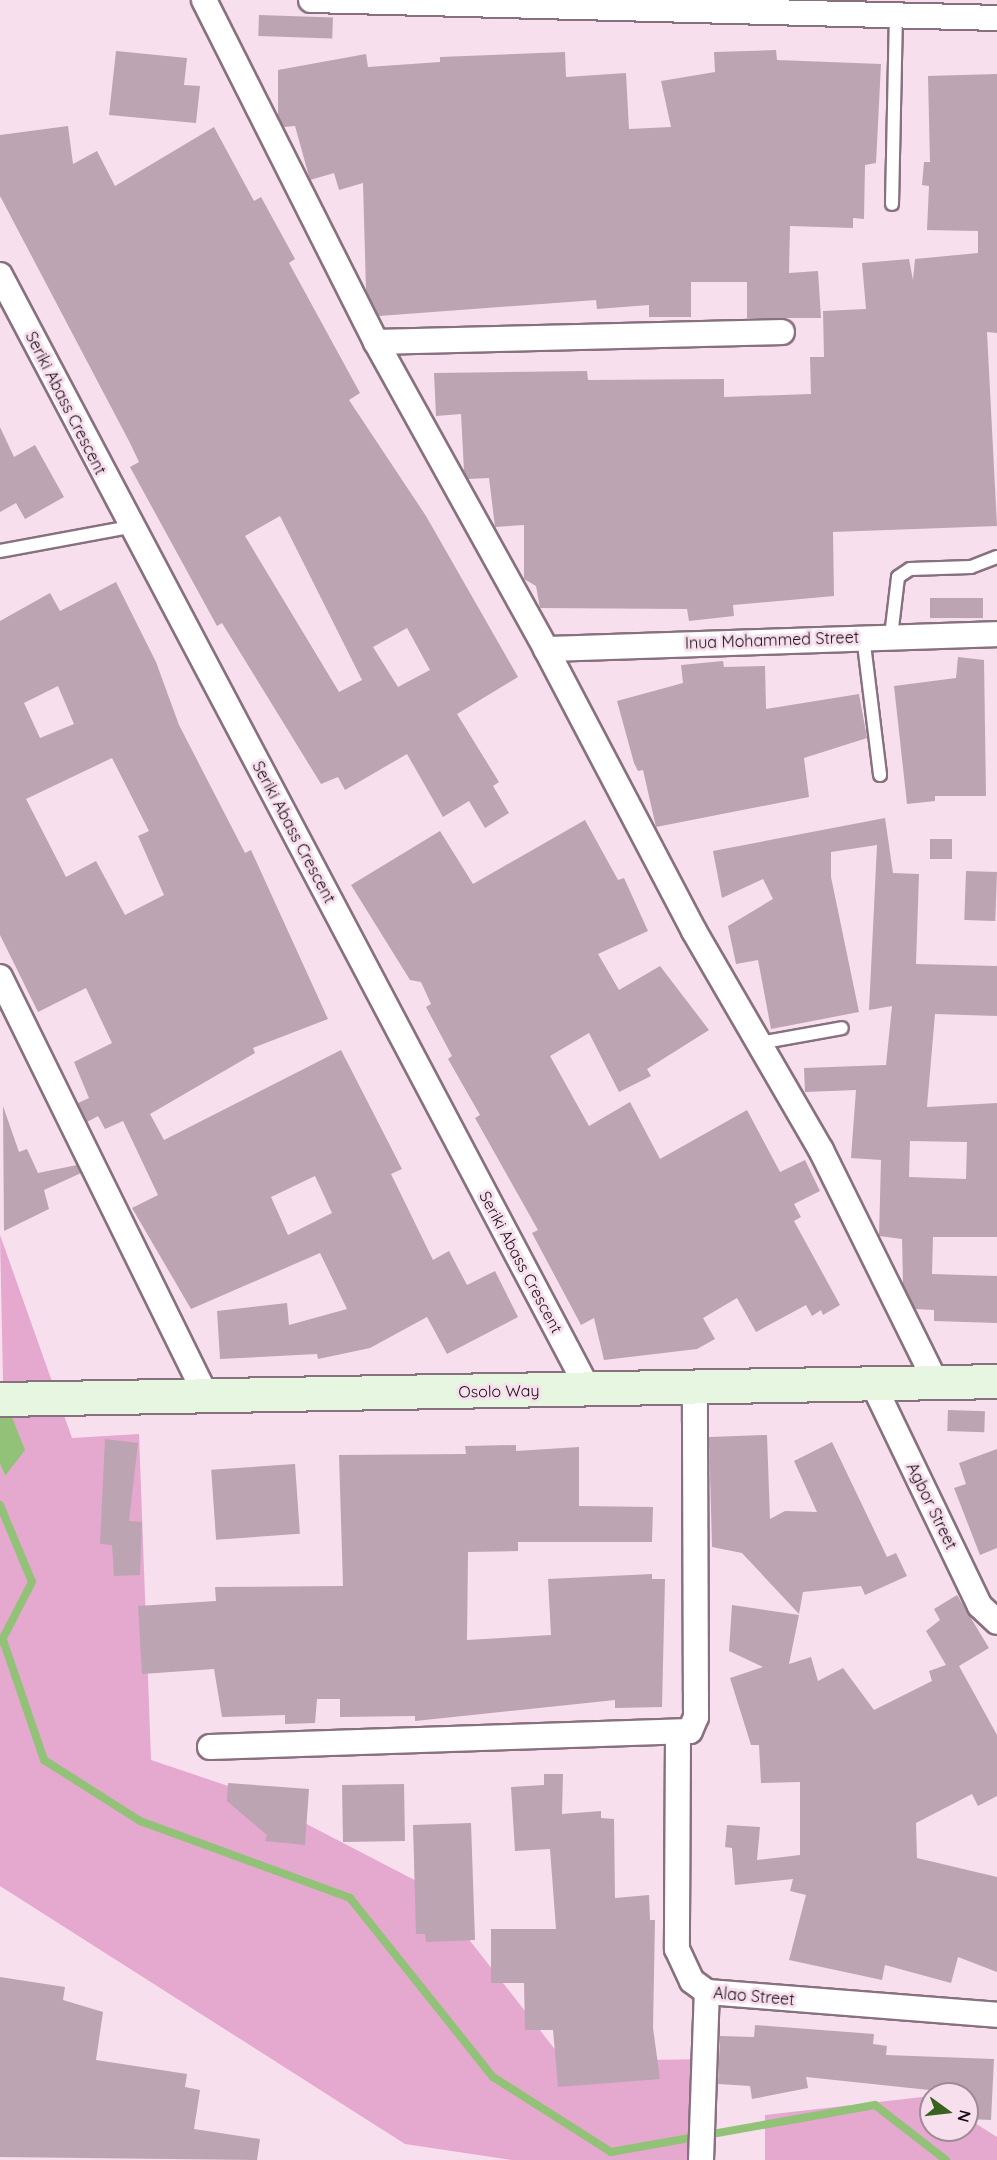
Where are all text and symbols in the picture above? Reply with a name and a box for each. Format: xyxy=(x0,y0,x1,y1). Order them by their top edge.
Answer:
street label: Seriki Abass Crescent xyxy=(22,328,110,478)
street label: Inua Mohammed Street xyxy=(685,627,859,653)
street label: Seriki Abass Crescent xyxy=(248,758,340,906)
street label: Seriki Abass Crescent xyxy=(475,1188,567,1336)
street label: Osolo Way xyxy=(458,1381,540,1401)
street label: Agbor Street xyxy=(903,1460,961,1552)
street label: Alao Street xyxy=(713,1983,795,2009)
north arrow xyxy=(919,2082,979,2142)
text: N xyxy=(953,2108,976,2124)

